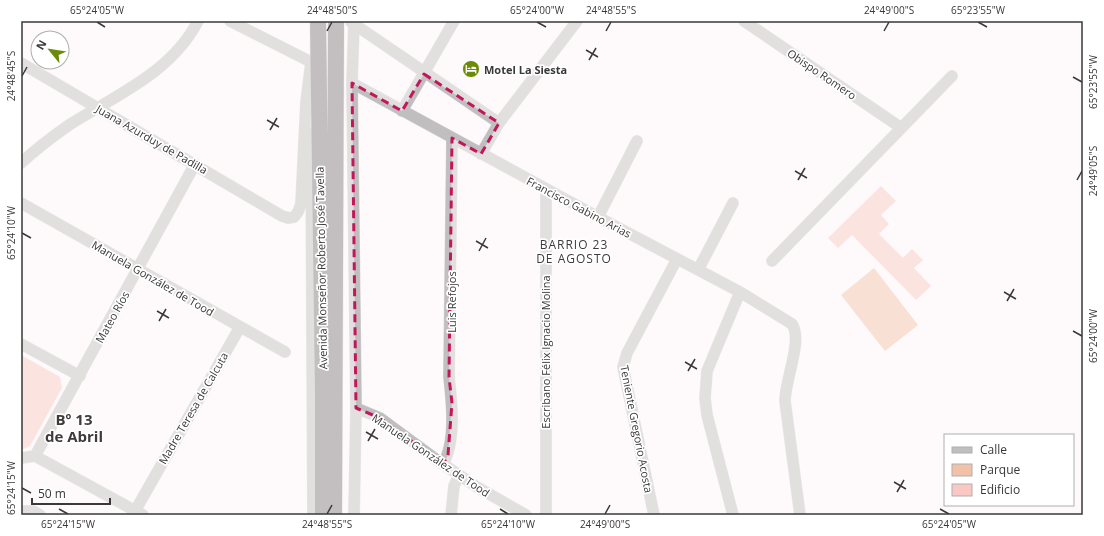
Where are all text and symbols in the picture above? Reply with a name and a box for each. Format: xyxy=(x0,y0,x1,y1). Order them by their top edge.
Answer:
text: 65°24'05"W xyxy=(70,3,125,17)
text: 24°48'50"S xyxy=(307,3,357,17)
text: 65°24'00"W xyxy=(510,3,565,17)
text: 24°48'55"S xyxy=(586,3,636,17)
text: 24°49'00"S xyxy=(864,3,914,17)
text: 65°23'55"W xyxy=(951,3,1006,17)
north arrow xyxy=(30,30,70,70)
text: N xyxy=(32,37,50,52)
street label: Obispo Romero xyxy=(784,45,860,103)
text: 24°48'45"S xyxy=(4,51,18,101)
text: 65°23'55"W xyxy=(1086,54,1100,109)
hotel icon: Motel La Siesta xyxy=(461,59,481,79)
place label: Motel La Siesta xyxy=(484,62,567,77)
street label: Juana Azurduy de Padilla xyxy=(93,100,210,177)
text: 24°49'05"S xyxy=(1086,146,1100,196)
street label: Avenida Monseñor Roberto José Tavella xyxy=(312,166,330,370)
street label: Francisco Gabino Arias xyxy=(524,173,634,241)
text: 65°24'10"W xyxy=(4,205,18,260)
district label: BARRIO 23 DE AGOSTO xyxy=(536,236,612,267)
street label: Manuela González de Tood xyxy=(89,237,217,319)
street label: Luis Refojos xyxy=(444,271,459,333)
street label: Escribano Félix Ignacio Molina xyxy=(538,275,553,429)
street label: Mateo Ríos xyxy=(92,288,132,346)
text: 65°24'00"W xyxy=(1086,308,1100,363)
street label: Madre Teresa de Calcuta xyxy=(155,349,231,467)
street label: Teniente Gregorio Acosta xyxy=(617,364,657,494)
district label: Bº 13 de Abril xyxy=(45,409,103,446)
street label: Manuela González de Tood xyxy=(369,410,493,500)
legend xyxy=(944,434,1074,506)
text: Calle xyxy=(980,441,1007,458)
text: 65°24'15"W xyxy=(4,460,18,515)
text: Parque xyxy=(980,461,1020,478)
scale bar xyxy=(32,480,110,506)
text: Edificio xyxy=(980,481,1020,498)
text: 50 m xyxy=(38,485,66,502)
text: 65°24'15"W xyxy=(41,517,96,531)
text: 24°48'55"S xyxy=(302,517,352,531)
text: 65°24'10"W xyxy=(481,517,536,531)
text: 24°49'00"S xyxy=(580,517,630,531)
text: 65°24'05"W xyxy=(922,517,977,531)

